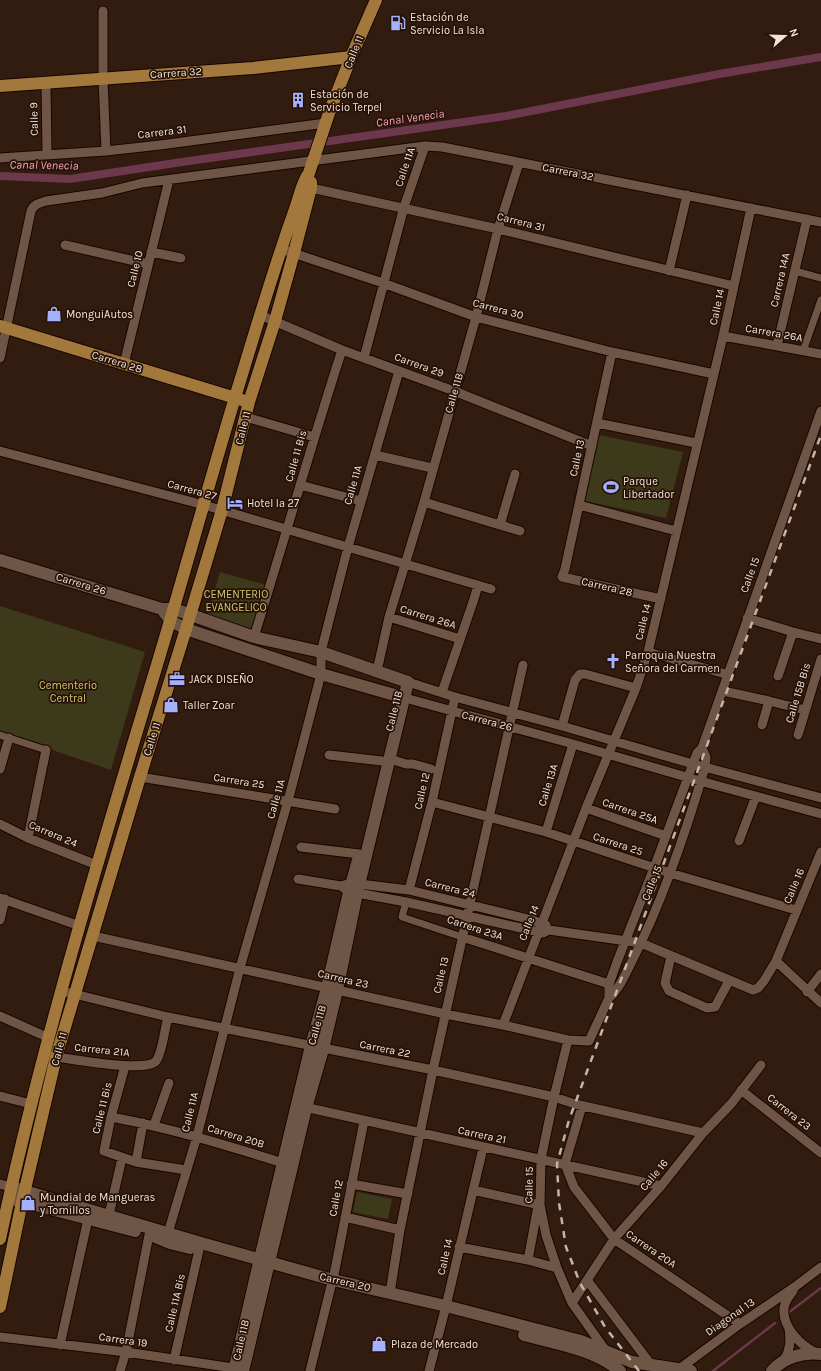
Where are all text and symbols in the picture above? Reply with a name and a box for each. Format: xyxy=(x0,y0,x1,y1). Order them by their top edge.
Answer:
place label: Estación de Servicio La Isla xyxy=(410,11,484,37)
fuel station icon: Estación de Servicio La Isla xyxy=(389,14,407,32)
north arrow xyxy=(765,16,805,56)
text: N xyxy=(786,27,801,39)
street label: Calle 11 xyxy=(342,34,366,70)
street label: Carrera 32 xyxy=(150,65,202,81)
place label: Estación de Servicio Terpel xyxy=(310,88,382,114)
building icon: Estación de Servicio Terpel xyxy=(289,91,307,109)
street label: Calle 9 xyxy=(27,102,41,136)
water label: Canal Venecia xyxy=(375,106,445,130)
street label: Carrera 31 xyxy=(137,123,187,141)
street label: Calle 11A xyxy=(392,145,418,188)
water label: Canal Venecia xyxy=(9,157,79,173)
street label: Carrera 32 xyxy=(541,161,595,183)
street label: Carrera 31 xyxy=(496,210,546,234)
street label: Calle 10 xyxy=(124,249,146,289)
street label: Carrera 14A xyxy=(767,251,793,308)
street label: Calle 14 xyxy=(707,288,727,326)
street label: Carrera 30 xyxy=(471,296,525,322)
shop icon: MonguiAutos xyxy=(45,305,63,323)
place label: MonguiAutos xyxy=(66,308,133,321)
street label: Carrera 26A xyxy=(744,322,804,345)
street label: Carrera 28 xyxy=(90,348,144,376)
street label: Carrera 29 xyxy=(392,350,446,380)
street label: Calle 11B xyxy=(442,371,466,415)
street label: Calle 11 xyxy=(233,410,253,446)
street label: Calle 11 Bis xyxy=(282,429,310,483)
street label: Calle 13 xyxy=(567,438,587,478)
street label: Calle 11A xyxy=(341,463,365,506)
place label: Parque Libertador xyxy=(623,475,674,501)
street label: Carrera 27 xyxy=(166,477,218,503)
sports icon: Parque Libertador xyxy=(602,478,620,496)
hotel icon: Hotel la 27 xyxy=(226,494,244,512)
place label: Hotel la 27 xyxy=(247,497,299,510)
street label: Calle 15 xyxy=(738,555,762,595)
street label: Carrera 26 xyxy=(54,570,108,598)
street label: Carrera 28 xyxy=(580,575,634,599)
park label: CEMENTERIO EVANGELICO xyxy=(204,588,268,614)
street label: Carrera 26A xyxy=(398,602,458,632)
street label: Calle 14 xyxy=(632,602,654,642)
place label: Parroquia Nuestra Señora del Carmen xyxy=(625,649,720,675)
church icon: Parroquia Nuestra Señora del Carmen xyxy=(604,652,622,670)
street label: Calle 15B Bis xyxy=(783,661,813,725)
office icon: JACK DISEÑO xyxy=(168,670,186,688)
place label: JACK DISEÑO xyxy=(189,673,254,686)
park label: Cementerio Central xyxy=(39,679,97,705)
street label: Calle 11B xyxy=(383,689,405,733)
shop icon: Taller Zoar xyxy=(162,696,180,714)
place label: Taller Zoar xyxy=(183,699,235,712)
street label: Carrera 26 xyxy=(460,708,514,734)
street label: Calle 11 xyxy=(140,721,164,757)
street label: Calle 13A xyxy=(535,762,561,808)
street label: Carrera 25 xyxy=(212,771,266,791)
street label: Calle 12 xyxy=(411,771,433,811)
street label: Calle 11A xyxy=(264,777,288,820)
street label: Carrera 25A xyxy=(600,795,660,827)
street label: Carrera 24 xyxy=(27,818,79,850)
street label: Carrera 25 xyxy=(591,830,645,858)
street label: Calle 15 xyxy=(639,863,665,903)
street label: Calle 16 xyxy=(781,866,807,906)
street label: Carrera 24 xyxy=(423,875,477,901)
street label: Calle 14 xyxy=(516,903,542,943)
street label: Carrera 23A xyxy=(445,913,505,943)
street label: Calle 13 xyxy=(430,955,452,995)
street label: Carrera 23 xyxy=(316,967,370,991)
street label: Calle 11B xyxy=(305,1003,329,1047)
street label: Calle 11 xyxy=(48,1031,70,1067)
street label: Carrera 22 xyxy=(358,1038,412,1060)
street label: Carrera 21A xyxy=(74,1041,131,1059)
street label: Calle 11 Bis xyxy=(89,1081,115,1135)
street label: Calle 11A xyxy=(179,1090,201,1133)
street label: Carrera 23 xyxy=(765,1091,813,1133)
street label: Carrera 20B xyxy=(206,1121,266,1151)
street label: Carrera 21 xyxy=(457,1124,507,1146)
street label: Calle 16 xyxy=(637,1157,671,1193)
street label: Calle 15 xyxy=(522,1166,536,1204)
street label: Calle 12 xyxy=(326,1178,346,1218)
place label: Mundial de Mangueras y Tornillos xyxy=(39,1191,156,1217)
shop icon: Mundial de Mangueras y Tornillos xyxy=(19,1194,37,1212)
street label: Carrera 20A xyxy=(623,1227,679,1271)
street label: Calle 14 xyxy=(435,1238,455,1276)
street label: Carrera 20 xyxy=(318,1270,372,1294)
street label: Calle 11A Bis xyxy=(162,1272,188,1333)
street label: Diagonal 13 xyxy=(703,1295,757,1339)
street label: Calle 11B xyxy=(230,1318,252,1362)
street label: Carrera 19 xyxy=(98,1330,148,1350)
shop icon: Plaza de Mercado xyxy=(370,1335,388,1353)
place label: Plaza de Mercado xyxy=(391,1338,478,1351)

